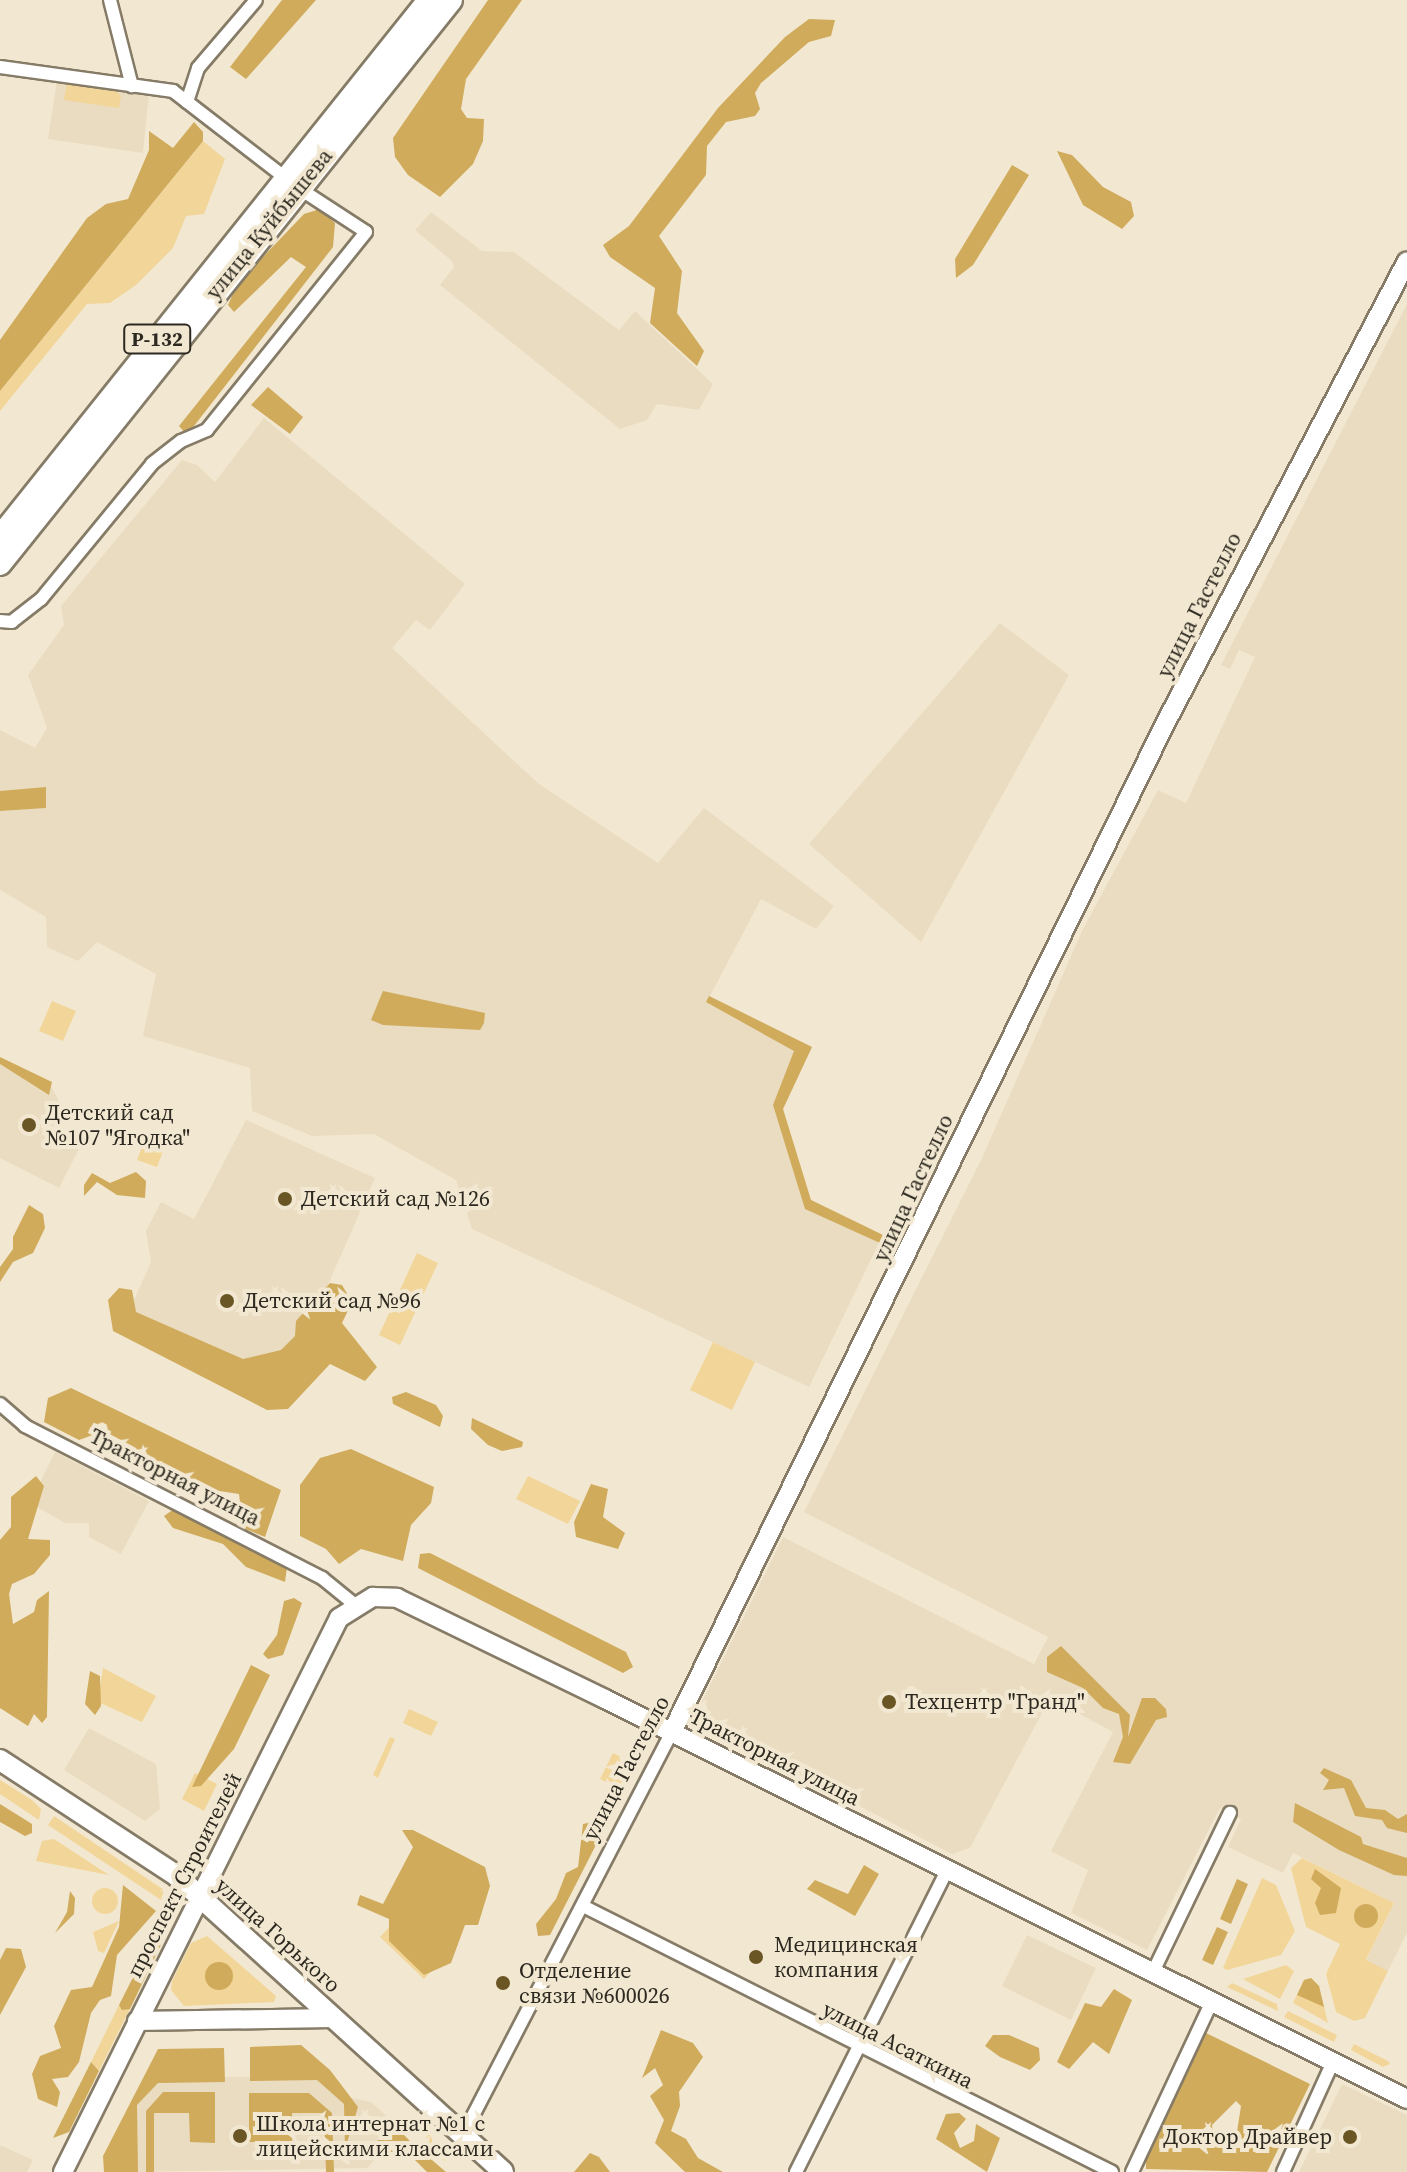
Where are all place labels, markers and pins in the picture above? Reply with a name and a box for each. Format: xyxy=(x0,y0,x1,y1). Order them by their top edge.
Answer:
place label: Детский сад №107 "Ягодка" xyxy=(45,1099,190,1150)
marker: Детский сад №107 "Ягодка" xyxy=(20,1116,38,1134)
place label: Детский сад №126 xyxy=(301,1186,490,1212)
marker: Детский сад №126 xyxy=(276,1190,294,1208)
place label: Детский сад №96 xyxy=(243,1288,421,1314)
marker: Детский сад №96 xyxy=(218,1292,236,1310)
place label: Техцентр "Гранд" xyxy=(905,1689,1085,1715)
marker: Техцентр "Гранд" xyxy=(880,1693,898,1711)
place label: Медицинская компания xyxy=(774,1931,918,1982)
marker: Медицинская компания xyxy=(745,1946,767,1968)
place label: Отделение связи №600026 xyxy=(519,1957,670,2008)
marker: Отделение связи №600026 xyxy=(494,1974,512,1992)
place label: Школа интернат №1 с лицейскими классами xyxy=(256,2110,494,2162)
place label: Доктор Драйвер xyxy=(1163,2124,1332,2150)
marker: Доктор Драйвер xyxy=(1339,2126,1361,2148)
marker: Школа интернат №1 с лицейскими классами xyxy=(231,2127,249,2145)

